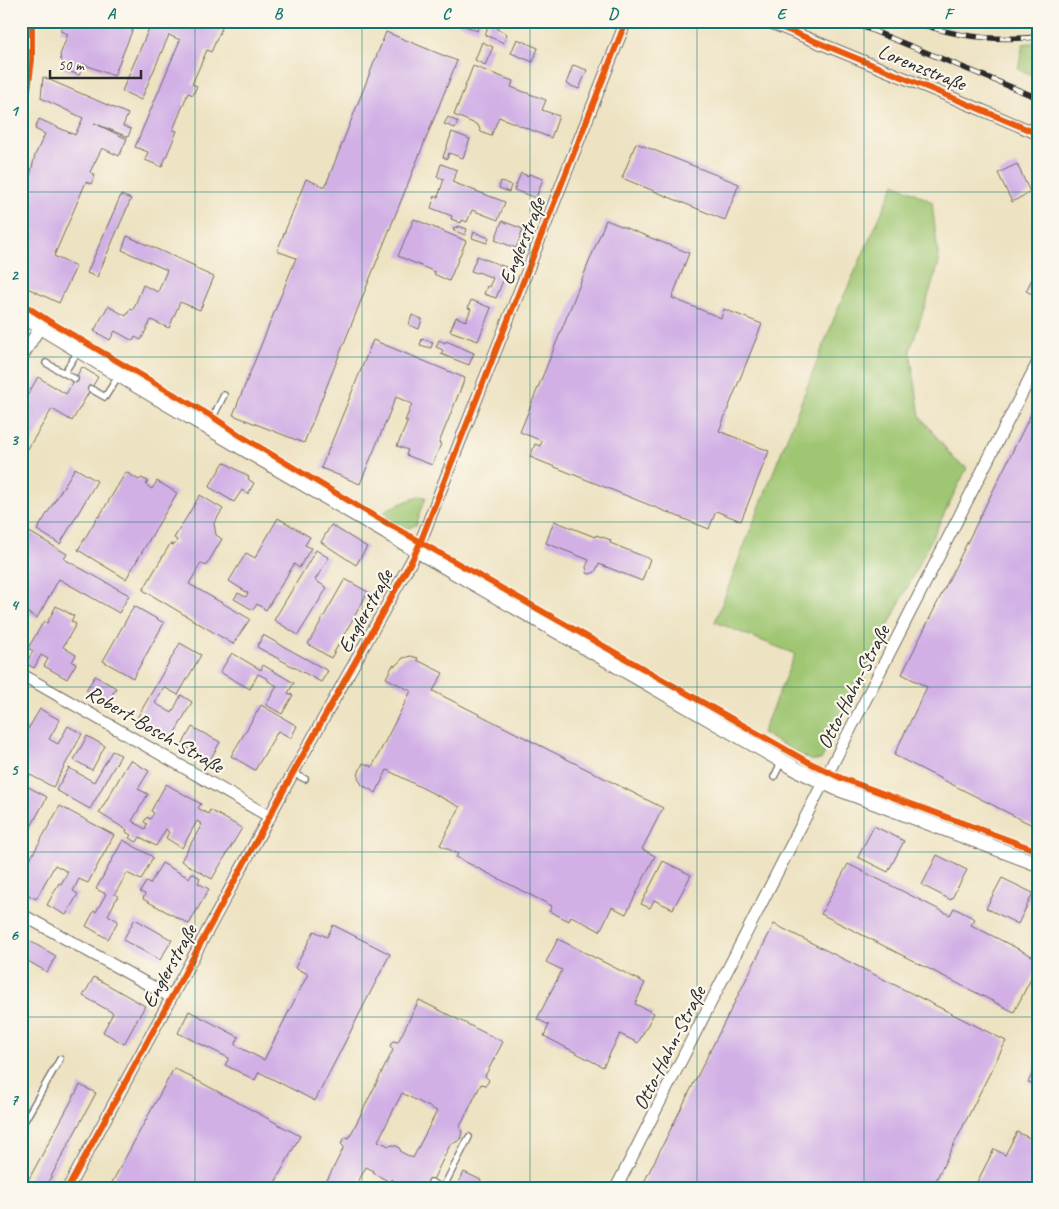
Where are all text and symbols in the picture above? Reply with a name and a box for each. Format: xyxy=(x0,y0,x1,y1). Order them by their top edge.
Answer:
text: A xyxy=(107,4,117,24)
text: B xyxy=(274,4,284,24)
text: C xyxy=(442,4,452,24)
text: D xyxy=(608,4,619,24)
text: E xyxy=(777,4,788,24)
text: F xyxy=(944,4,955,24)
street label: Lorenzstraße xyxy=(874,38,972,97)
scale bar xyxy=(50,48,141,80)
text: 50 m xyxy=(58,56,85,75)
text: 1 xyxy=(10,101,19,121)
street label: Englerstraße xyxy=(493,192,552,288)
text: 2 xyxy=(10,265,19,285)
text: 3 xyxy=(10,430,19,450)
street label: Englerstraße xyxy=(332,563,400,657)
text: 4 xyxy=(10,595,19,615)
street label: Otto-Hahn-Straße xyxy=(811,619,896,753)
street label: Robert-Bosch-Straße xyxy=(82,679,230,780)
text: 5 xyxy=(11,760,20,780)
street label: Englerstraße xyxy=(136,918,204,1012)
text: 6 xyxy=(10,925,19,945)
street label: Otto-Hahn-Straße xyxy=(627,980,712,1114)
text: 7 xyxy=(10,1090,19,1110)

